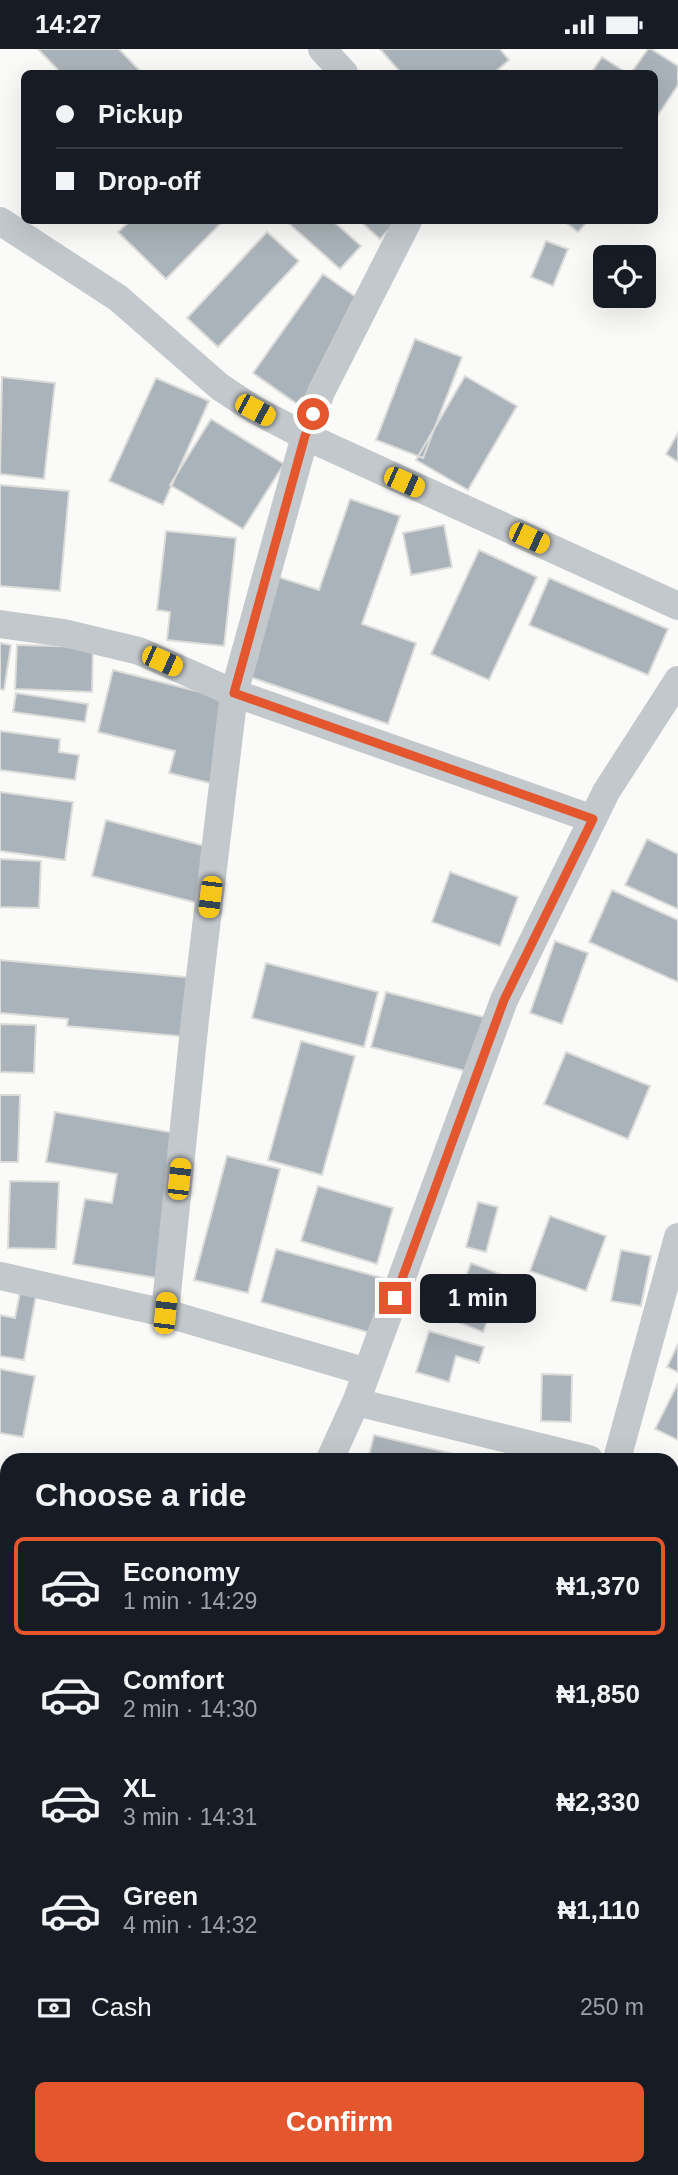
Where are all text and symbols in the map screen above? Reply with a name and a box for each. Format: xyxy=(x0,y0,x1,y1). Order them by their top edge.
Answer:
text: 14:27 xyxy=(35,9,102,39)
text: Pickup xyxy=(98,99,183,129)
text: Drop-off xyxy=(98,166,201,196)
map controls xyxy=(593,245,656,308)
button: locate xyxy=(593,245,656,308)
car xyxy=(232,391,279,429)
route start xyxy=(297,398,329,430)
car xyxy=(381,464,428,500)
car xyxy=(506,520,553,556)
car xyxy=(139,643,186,679)
car xyxy=(198,875,223,919)
car xyxy=(167,1157,192,1201)
callout: 1 min xyxy=(420,1273,535,1323)
route end xyxy=(379,1282,411,1314)
text: 1 min xyxy=(448,1285,508,1311)
car xyxy=(153,1291,178,1335)
text: Choose a ride xyxy=(35,1477,247,1513)
icon: car xyxy=(39,1555,102,1618)
text: Economy xyxy=(123,1557,240,1587)
text: ₦1,370 xyxy=(556,1571,640,1601)
text: 1 min · 14:29 xyxy=(123,1588,257,1614)
icon: car xyxy=(39,1663,102,1726)
text: Comfort xyxy=(123,1665,224,1695)
text: ₦1,850 xyxy=(556,1679,640,1709)
text: 2 min · 14:30 xyxy=(123,1696,257,1722)
icon: car xyxy=(39,1771,102,1834)
text: XL xyxy=(123,1773,156,1803)
text: ₦2,330 xyxy=(556,1787,640,1817)
text: 3 min · 14:31 xyxy=(123,1804,257,1830)
icon: car xyxy=(39,1879,102,1942)
text: Green xyxy=(123,1881,198,1911)
text: ₦1,110 xyxy=(558,1895,640,1925)
text: 4 min · 14:32 xyxy=(123,1912,257,1938)
icon: cash xyxy=(35,1989,73,2027)
text: Cash xyxy=(91,1992,152,2022)
text: 250 m xyxy=(580,1994,644,2020)
button: Confirm xyxy=(35,2082,644,2162)

